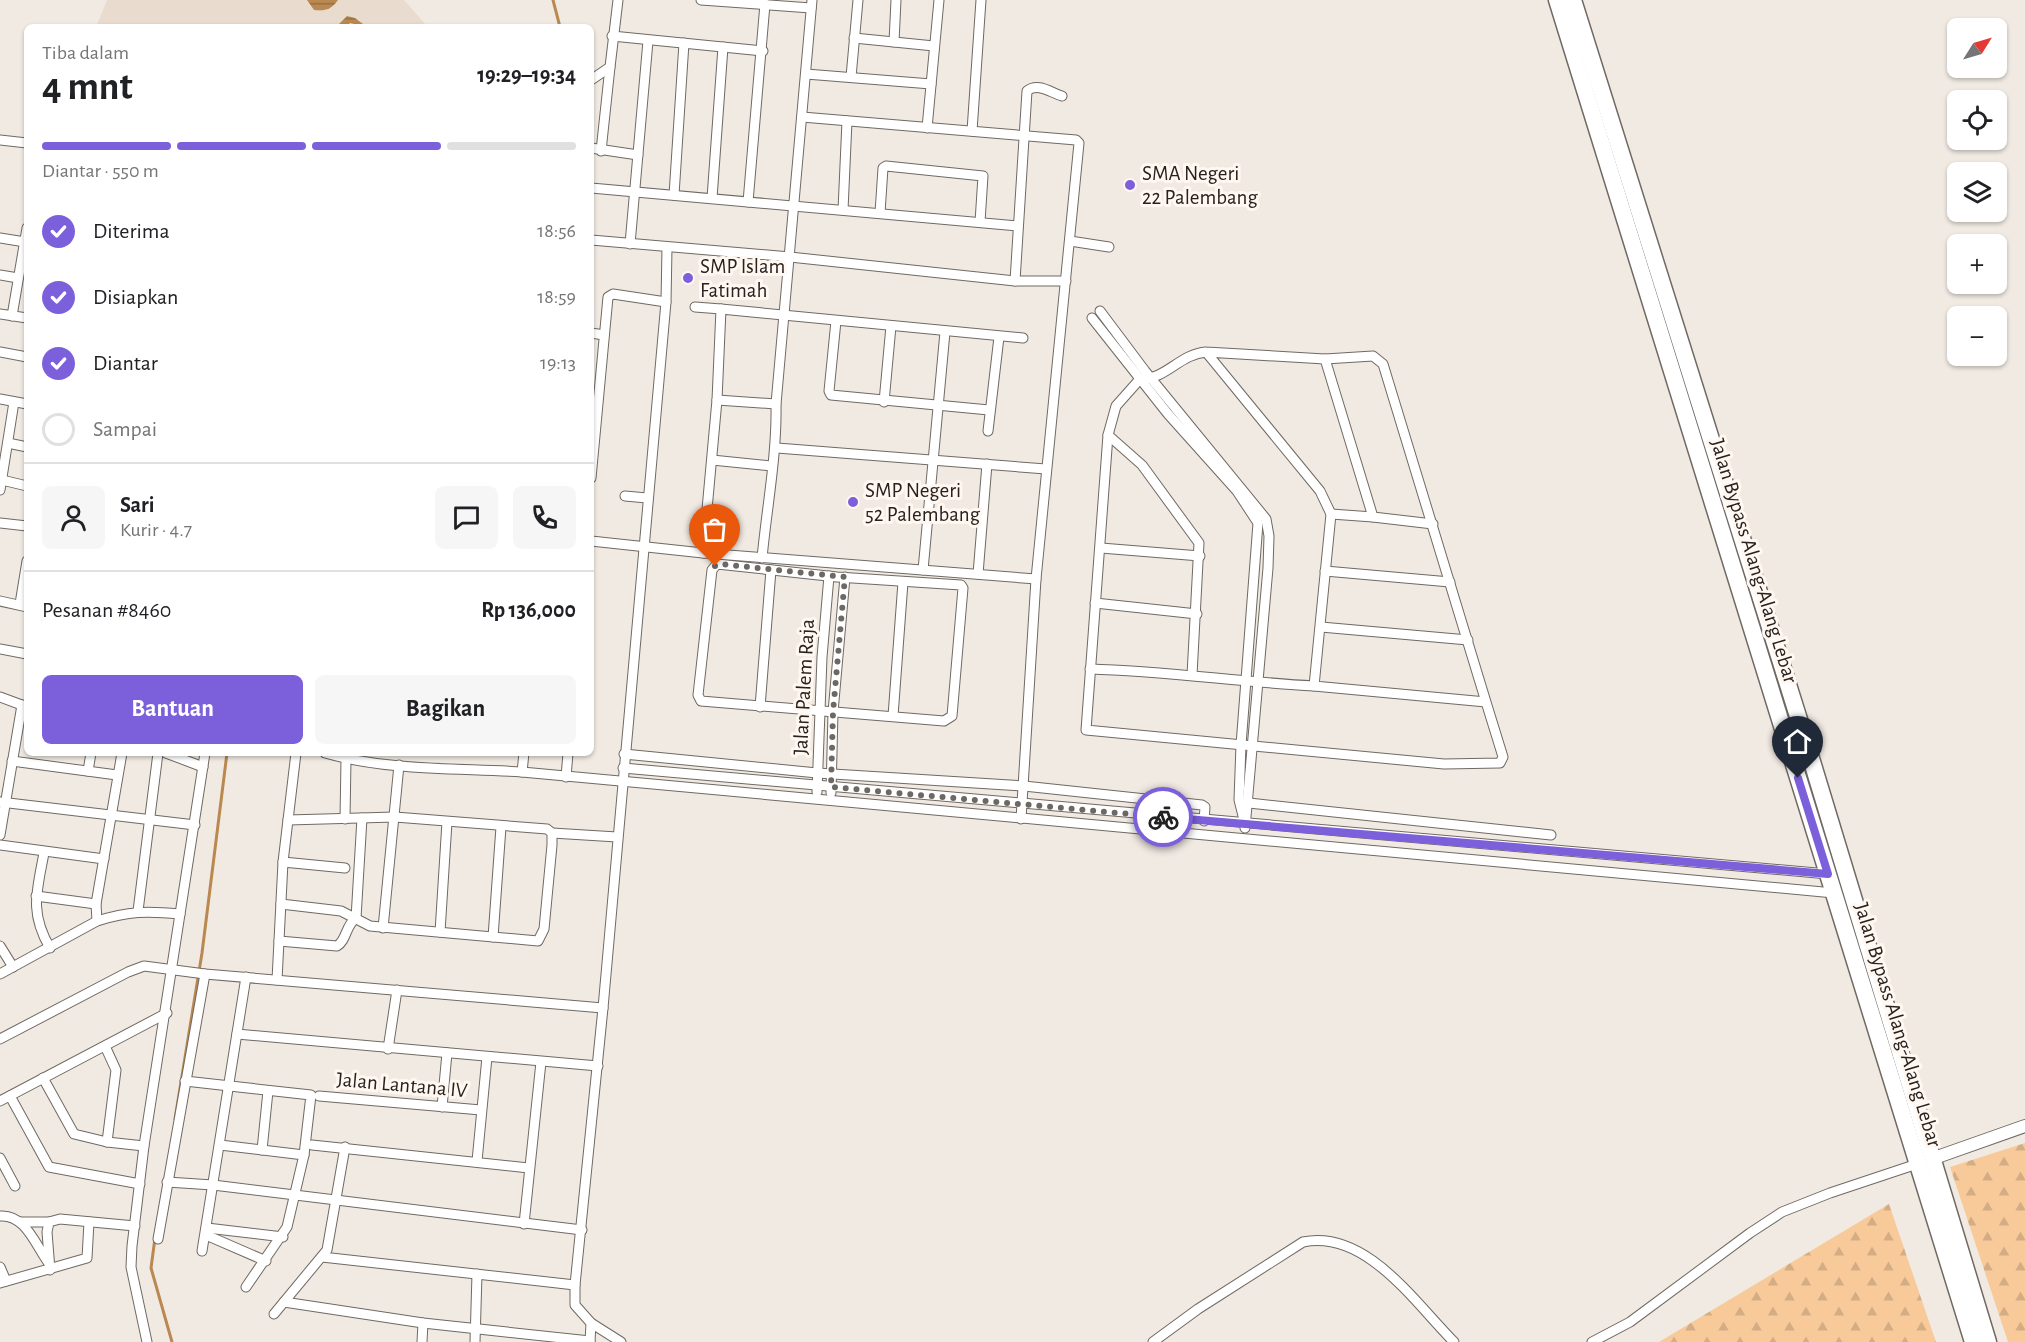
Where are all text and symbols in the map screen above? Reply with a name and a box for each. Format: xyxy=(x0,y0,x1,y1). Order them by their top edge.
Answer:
north arrow xyxy=(1947,18,2007,78)
map controls xyxy=(1947,18,2007,366)
text: Tiba dalam xyxy=(42,43,129,63)
text: 19:29–19:34 xyxy=(477,64,576,86)
text: 4 mnt xyxy=(42,68,133,107)
button: locate xyxy=(1947,90,2007,150)
text: Diantar · 550 m xyxy=(42,161,159,181)
button: layers xyxy=(1947,162,2007,222)
place label: SMA Negeri 22 Palembang xyxy=(1142,163,1258,208)
marker: SMA Negeri 22 Palembang xyxy=(1123,178,1137,192)
icon: check xyxy=(42,215,75,248)
text: Diterima xyxy=(93,220,170,242)
text: 18:56 xyxy=(537,221,576,241)
button: + xyxy=(1947,234,2007,294)
place label: SMP Islam Fatimah xyxy=(700,256,785,301)
marker: SMP Islam Fatimah xyxy=(681,271,695,285)
icon: check xyxy=(42,281,75,314)
text: Disiapkan xyxy=(93,286,178,308)
text: 18:59 xyxy=(537,287,576,307)
button: − xyxy=(1947,306,2007,366)
icon: check xyxy=(42,347,75,380)
text: Diantar xyxy=(93,352,158,374)
text: 19:13 xyxy=(540,353,576,373)
text: Sampai xyxy=(93,418,157,440)
street label: Jalan Bypass Alang-Alang Lebar xyxy=(1707,436,1801,686)
place label: SMP Negeri 52 Palembang xyxy=(865,480,981,525)
button: person xyxy=(42,486,105,549)
button: chat xyxy=(435,486,498,549)
button: phone xyxy=(513,486,576,549)
text: Sari xyxy=(120,494,154,516)
marker: SMP Negeri 52 Palembang xyxy=(846,495,860,509)
pin xyxy=(689,504,740,566)
icon: bag xyxy=(698,513,731,546)
text: Kurir · 4.7 xyxy=(120,520,192,540)
text: Pesanan #8460 xyxy=(42,599,171,621)
text: Rp 136,000 xyxy=(481,599,576,621)
street label: Jalan Palem Raja xyxy=(790,618,818,756)
button: Bantuan xyxy=(42,675,303,744)
button: Bagikan xyxy=(315,675,576,744)
pin xyxy=(1772,716,1823,778)
icon: home xyxy=(1781,725,1814,758)
courier xyxy=(1133,787,1193,847)
icon: bike xyxy=(1147,801,1180,834)
street label: Jalan Bypass Alang-Alang Lebar xyxy=(1851,900,1945,1150)
street label: Jalan Lantana IV xyxy=(336,1069,468,1101)

